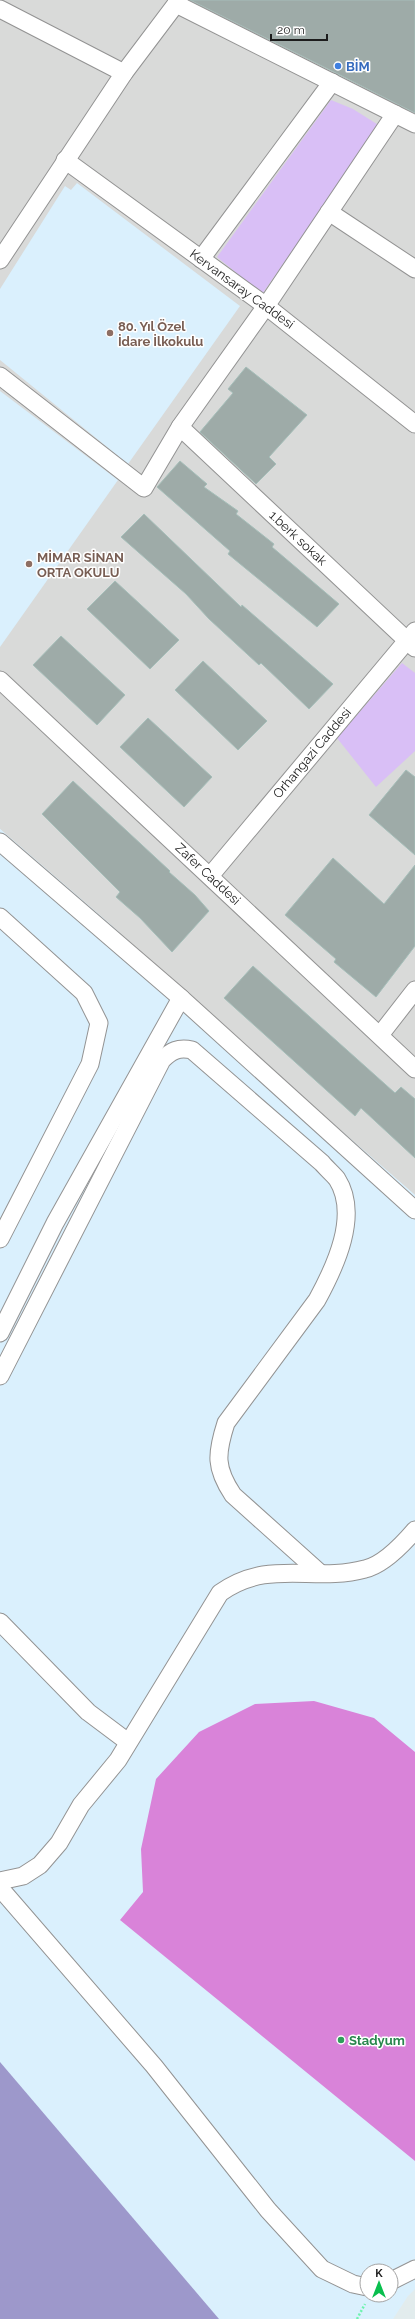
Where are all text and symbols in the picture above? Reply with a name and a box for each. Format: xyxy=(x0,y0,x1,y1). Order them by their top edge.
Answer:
scale bar xyxy=(271,16,327,42)
text: 20 m xyxy=(277,23,305,37)
place label: BİM xyxy=(346,59,370,74)
marker: BİM xyxy=(333,61,343,71)
street label: Kervansaray Caddesi xyxy=(187,246,297,332)
place label: 80. Yıl Özel İdare İlkokulu xyxy=(118,319,203,349)
marker: 80. Yıl Özel İdare İlkokulu xyxy=(105,328,115,338)
street label: 1.berk sokak xyxy=(266,508,330,569)
place label: MİMAR SİNAN ORTA OKULU xyxy=(37,550,124,580)
marker: MİMAR SİNAN ORTA OKULU xyxy=(24,559,34,569)
street label: Orhangazi Caddesi xyxy=(270,705,354,801)
street label: Zafer Caddesi xyxy=(172,840,244,908)
place label: Stadyum xyxy=(349,2033,405,2048)
marker: Stadyum xyxy=(336,2035,346,2045)
north arrow xyxy=(359,2263,399,2303)
text: K xyxy=(375,2267,383,2280)

